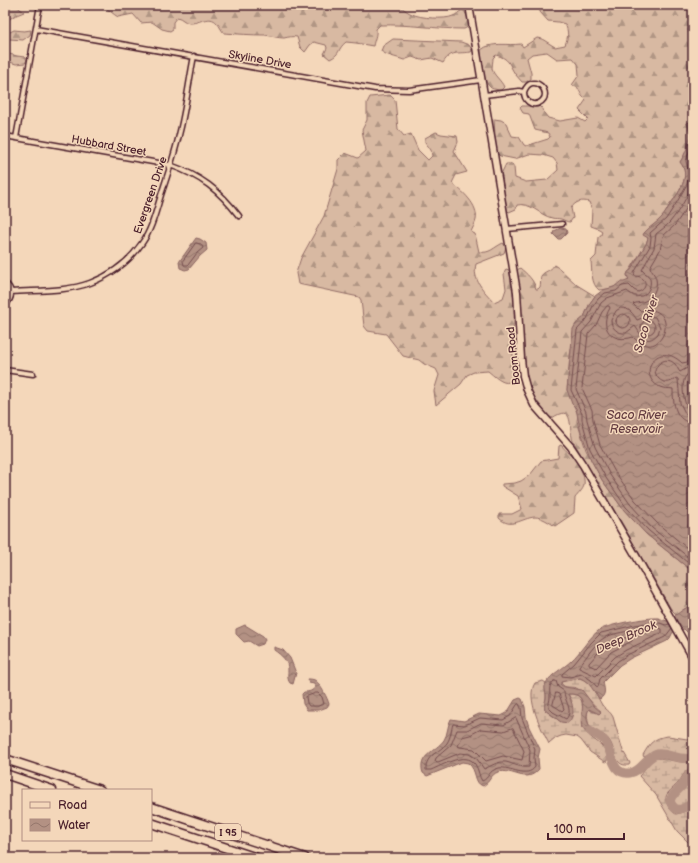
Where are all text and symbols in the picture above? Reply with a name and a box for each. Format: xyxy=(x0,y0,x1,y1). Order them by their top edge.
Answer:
street label: Skyline Drive xyxy=(227,48,293,72)
street label: Hubbard Street xyxy=(70,133,148,159)
street label: Evergreen Drive xyxy=(131,154,170,236)
water label: Saco River xyxy=(631,292,663,355)
street label: Boom Road xyxy=(504,326,523,386)
water label: Saco River Reservoir xyxy=(607,408,667,437)
water label: Deep Brook xyxy=(593,617,660,658)
legend xyxy=(22,789,152,841)
text: Road xyxy=(58,798,87,813)
scale bar xyxy=(548,815,624,841)
text: Water xyxy=(58,818,90,833)
text: 100 m xyxy=(554,822,586,837)
road number: I 95 xyxy=(215,824,241,840)

